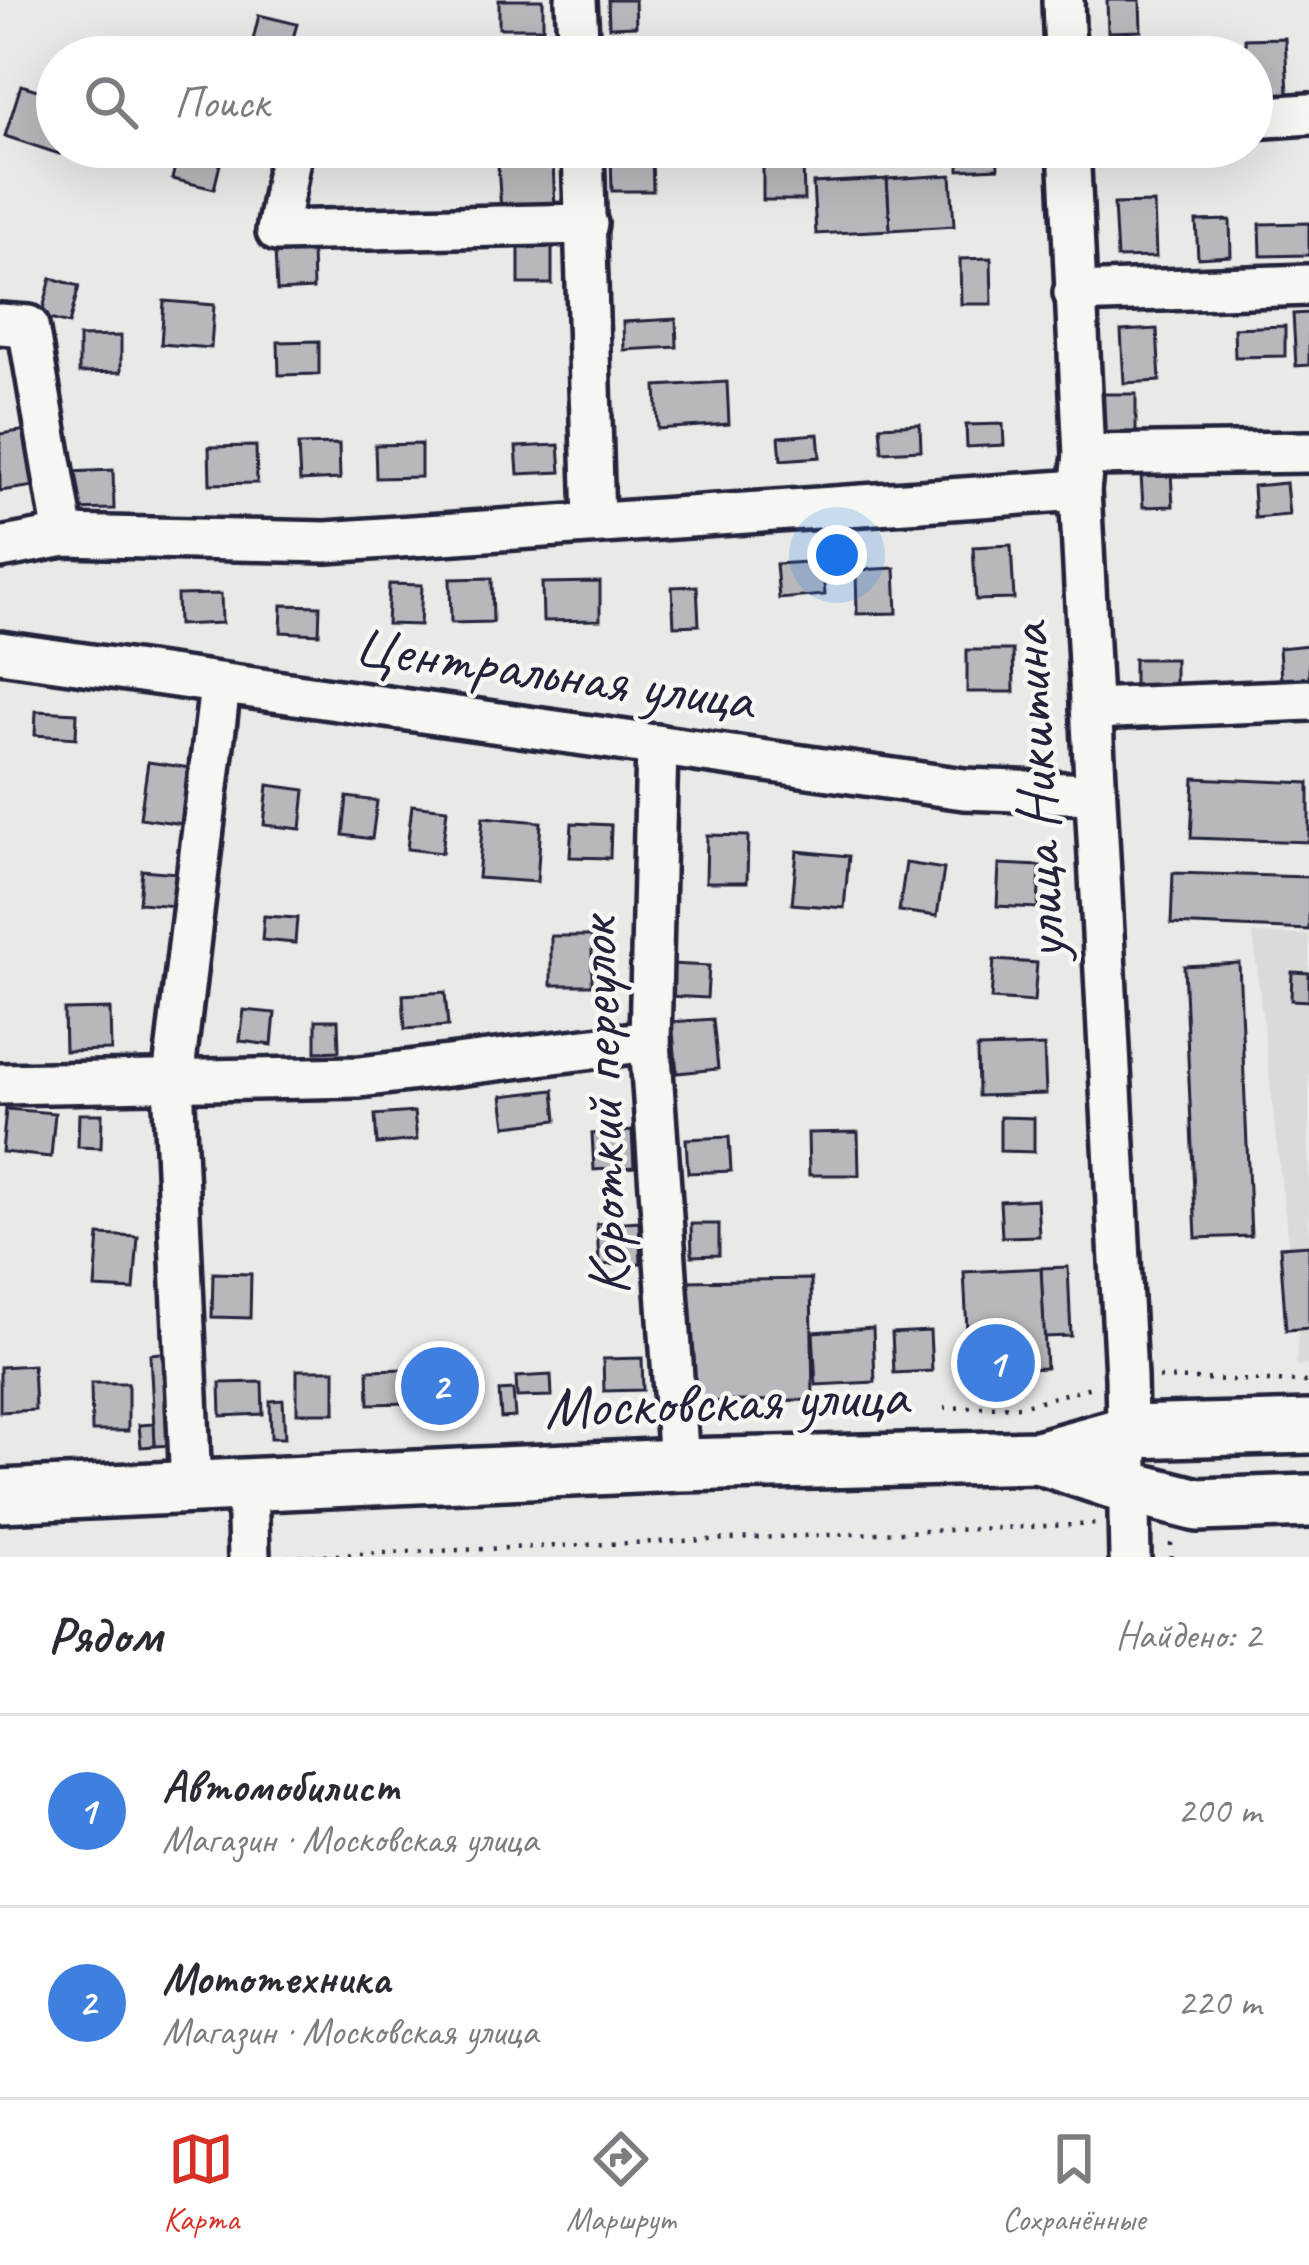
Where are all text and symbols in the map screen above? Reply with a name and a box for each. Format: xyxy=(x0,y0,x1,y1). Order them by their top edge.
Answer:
search box xyxy=(36,36,1273,168)
icon: search xyxy=(78,69,144,135)
text: Поиск xyxy=(174,74,269,131)
your location xyxy=(807,525,867,585)
street label: Центральная улица xyxy=(350,606,762,738)
street label: улица Никитина xyxy=(989,618,1083,965)
street label: Короткий переулок xyxy=(557,912,647,1297)
pin: 1 xyxy=(957,1318,1035,1408)
pin: 2 xyxy=(401,1341,479,1431)
street label: Московская улица xyxy=(543,1357,913,1445)
text: Рядом xyxy=(48,1603,162,1667)
text: Найдено: 2 xyxy=(1116,1611,1261,1660)
text: Автомобилист xyxy=(162,1758,398,1815)
text: 1 xyxy=(78,1786,96,1835)
text: 200 m xyxy=(1177,1786,1261,1835)
text: Магазин · Московская улица xyxy=(162,1815,538,1864)
text: Мототехника xyxy=(162,1950,390,2007)
text: 2 xyxy=(78,1978,96,2027)
text: 220 m xyxy=(1177,1978,1261,2027)
text: Магазин · Московская улица xyxy=(162,2007,538,2056)
tab: Карта xyxy=(164,2126,239,2240)
tab: Маршрут xyxy=(566,2126,675,2240)
tab: Сохранённые xyxy=(1002,2126,1145,2240)

